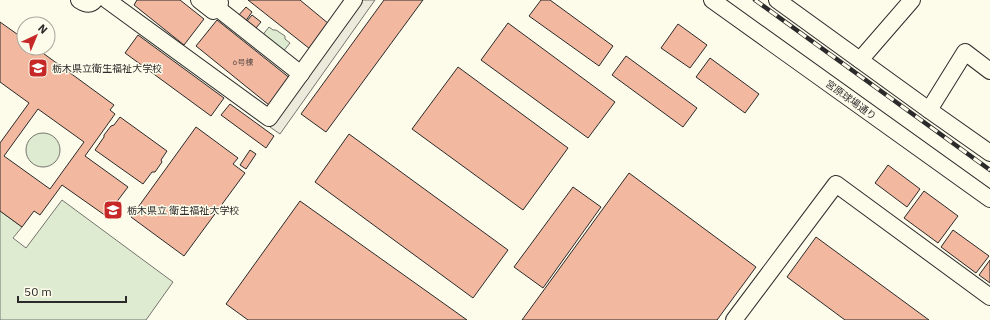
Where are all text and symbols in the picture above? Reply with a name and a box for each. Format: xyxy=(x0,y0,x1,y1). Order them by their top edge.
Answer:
north arrow xyxy=(16,16,56,56)
text: N xyxy=(35,21,51,37)
school or university icon: 栃木県立衛生福祉大学校 xyxy=(27,57,49,79)
house number: 6号棟 xyxy=(233,57,253,67)
place label: 栃木県立衛生福祉大学校 xyxy=(52,62,162,75)
street label: 宮原球場通り xyxy=(823,77,879,123)
school or university icon: 栃木県立 衛生福祉大学校 xyxy=(102,199,124,221)
place label: 栃木県立 衛生福祉大学校 xyxy=(127,204,239,217)
scale bar xyxy=(18,278,126,304)
text: 50 m xyxy=(24,284,52,299)

